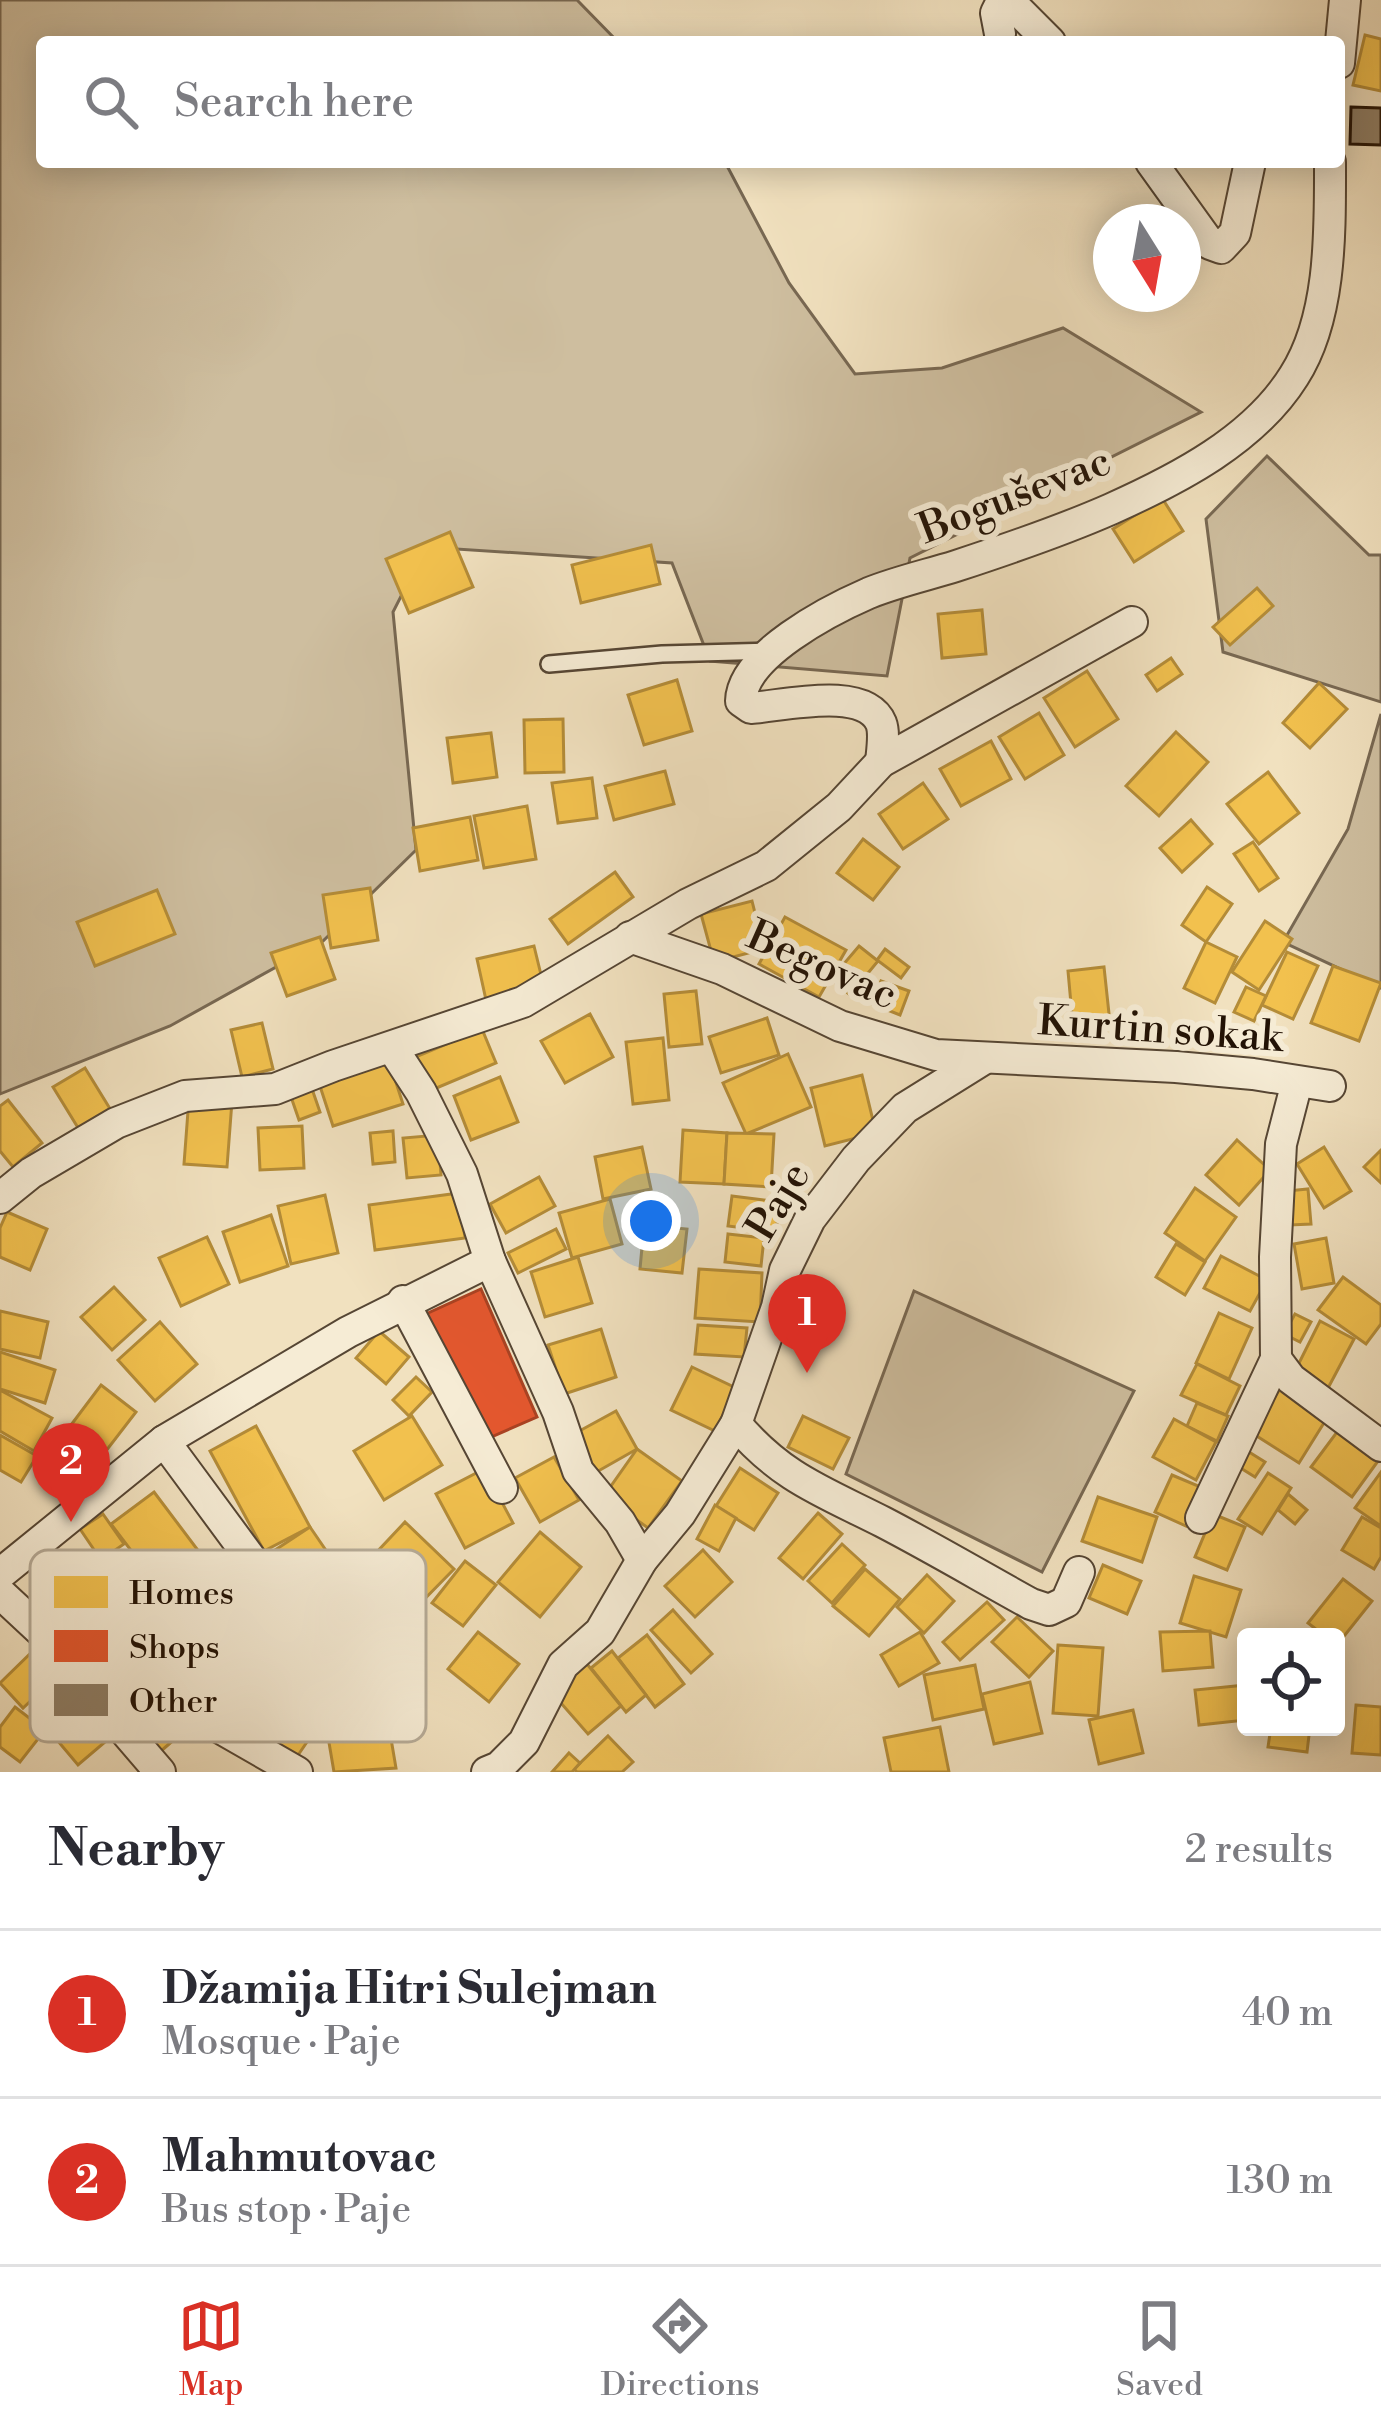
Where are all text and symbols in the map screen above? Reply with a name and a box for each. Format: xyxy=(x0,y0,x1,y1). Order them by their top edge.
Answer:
search box xyxy=(36,36,1345,168)
icon: search xyxy=(78,69,144,135)
text: Search here xyxy=(174,74,414,131)
north arrow xyxy=(1093,204,1201,312)
street label: Boguševac xyxy=(911,435,1119,558)
street label: Begovac xyxy=(738,909,905,1023)
street label: Kurtin sokak xyxy=(1036,995,1286,1065)
street label: Paje xyxy=(735,1153,824,1252)
your location xyxy=(621,1191,681,1251)
pin: 1 xyxy=(768,1274,846,1373)
pin: 2 xyxy=(32,1423,110,1522)
legend xyxy=(30,1550,426,1742)
text: Homes xyxy=(129,1574,234,1615)
text: Shops xyxy=(129,1628,220,1669)
map controls xyxy=(1237,1628,1345,1736)
button: locate xyxy=(1237,1628,1345,1736)
text: Other xyxy=(129,1682,217,1723)
text: Nearby xyxy=(48,1818,224,1882)
text: 2 results xyxy=(1185,1826,1333,1875)
text: Džamija Hitri Sulejman xyxy=(162,1961,657,2018)
text: 1 xyxy=(78,1989,96,2038)
text: 40 m xyxy=(1242,1989,1333,2038)
text: Mosque · Paje xyxy=(162,2018,401,2067)
text: Mahmutovac xyxy=(162,2129,437,2186)
text: 2 xyxy=(75,2157,99,2206)
text: 130 m xyxy=(1227,2157,1333,2206)
text: Bus stop · Paje xyxy=(162,2186,411,2235)
tab: Map xyxy=(178,2293,244,2406)
tab: Directions xyxy=(601,2293,760,2406)
tab: Saved xyxy=(1116,2293,1203,2406)

